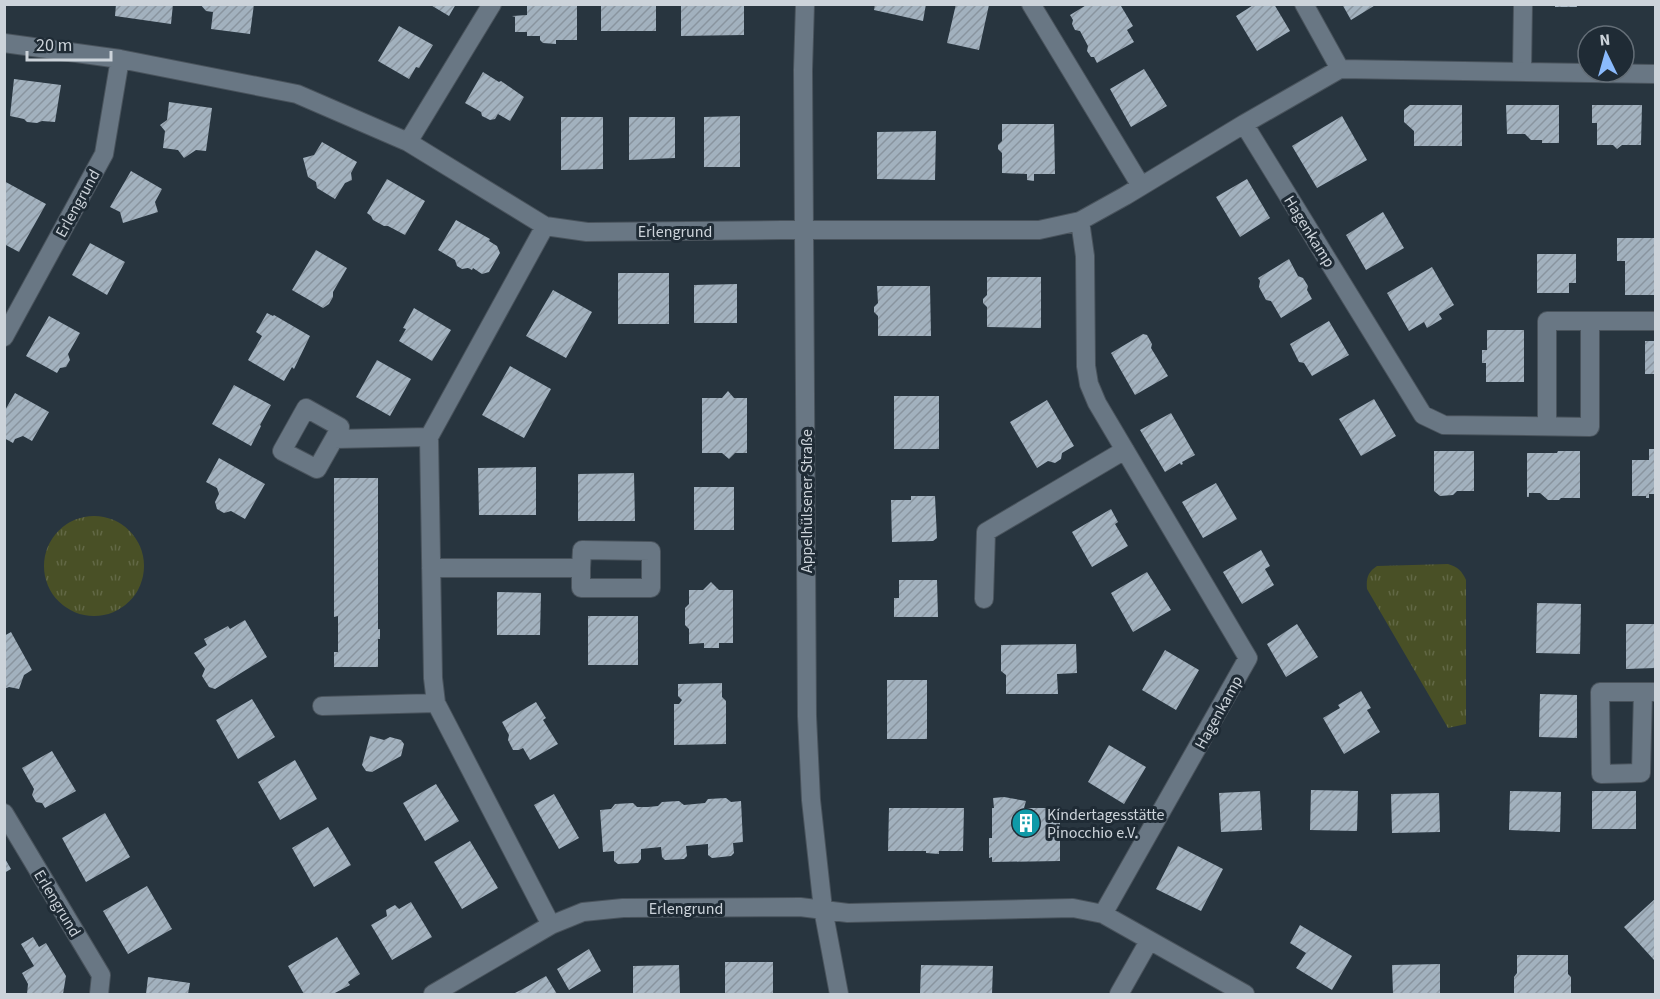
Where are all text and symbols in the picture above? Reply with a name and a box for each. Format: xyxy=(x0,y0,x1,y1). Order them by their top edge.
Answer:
scale bar xyxy=(27,24,111,62)
north arrow xyxy=(1576,24,1636,84)
text: N xyxy=(1599,29,1611,51)
text: 20 m xyxy=(36,33,72,58)
street label: Erlengrund xyxy=(50,165,106,241)
street label: Hagenkamp xyxy=(1278,191,1340,272)
street label: Erlengrund xyxy=(638,221,712,243)
street label: Appelhülsener Straße xyxy=(796,429,818,573)
street label: Hagenkamp xyxy=(1190,672,1248,753)
place label: Kindertagesstätte Pinocchio e.V. xyxy=(1047,804,1165,844)
building icon: Kindertagesstätte Pinocchio e.V. xyxy=(1010,807,1042,839)
street label: Erlengrund xyxy=(28,866,86,941)
street label: Erlengrund xyxy=(649,898,723,920)

